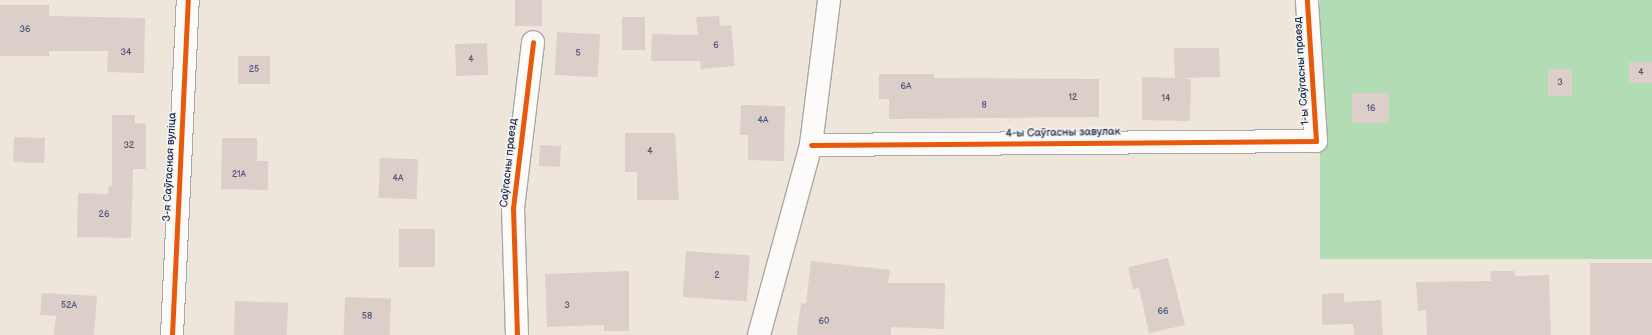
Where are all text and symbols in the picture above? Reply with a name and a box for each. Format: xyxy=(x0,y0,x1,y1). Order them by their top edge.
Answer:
street label: 1-ы Саўгасны праезд xyxy=(1292,16,1312,126)
house number: 36 xyxy=(19,25,31,35)
house number: 6 xyxy=(713,41,719,51)
house number: 34 xyxy=(120,48,132,58)
house number: 5 xyxy=(575,49,581,59)
house number: 4 xyxy=(468,55,474,65)
house number: 25 xyxy=(249,65,259,75)
house number: 4 xyxy=(1638,68,1644,78)
house number: 3 xyxy=(1557,78,1563,88)
house number: 6А xyxy=(901,82,911,92)
house number: 12 xyxy=(1069,93,1077,103)
house number: 14 xyxy=(1162,94,1170,104)
house number: 8 xyxy=(981,101,987,111)
house number: 16 xyxy=(1367,104,1375,114)
street label: 3-я Саўгасная вуліца xyxy=(161,112,179,222)
house number: 4А xyxy=(758,116,768,126)
street label: Саўгасны праезд xyxy=(498,118,520,208)
street label: 4-ы Саўгасны завулак xyxy=(1005,125,1121,141)
house number: 32 xyxy=(124,141,134,151)
house number: 4 xyxy=(647,147,653,157)
house number: 21А xyxy=(232,170,246,180)
house number: 4А xyxy=(393,174,403,184)
house number: 26 xyxy=(99,210,109,220)
house number: 2 xyxy=(714,271,720,281)
house number: 52А xyxy=(61,301,77,311)
house number: 3 xyxy=(564,301,570,311)
house number: 66 xyxy=(1158,307,1168,317)
house number: 58 xyxy=(362,312,372,322)
house number: 60 xyxy=(819,317,829,327)

